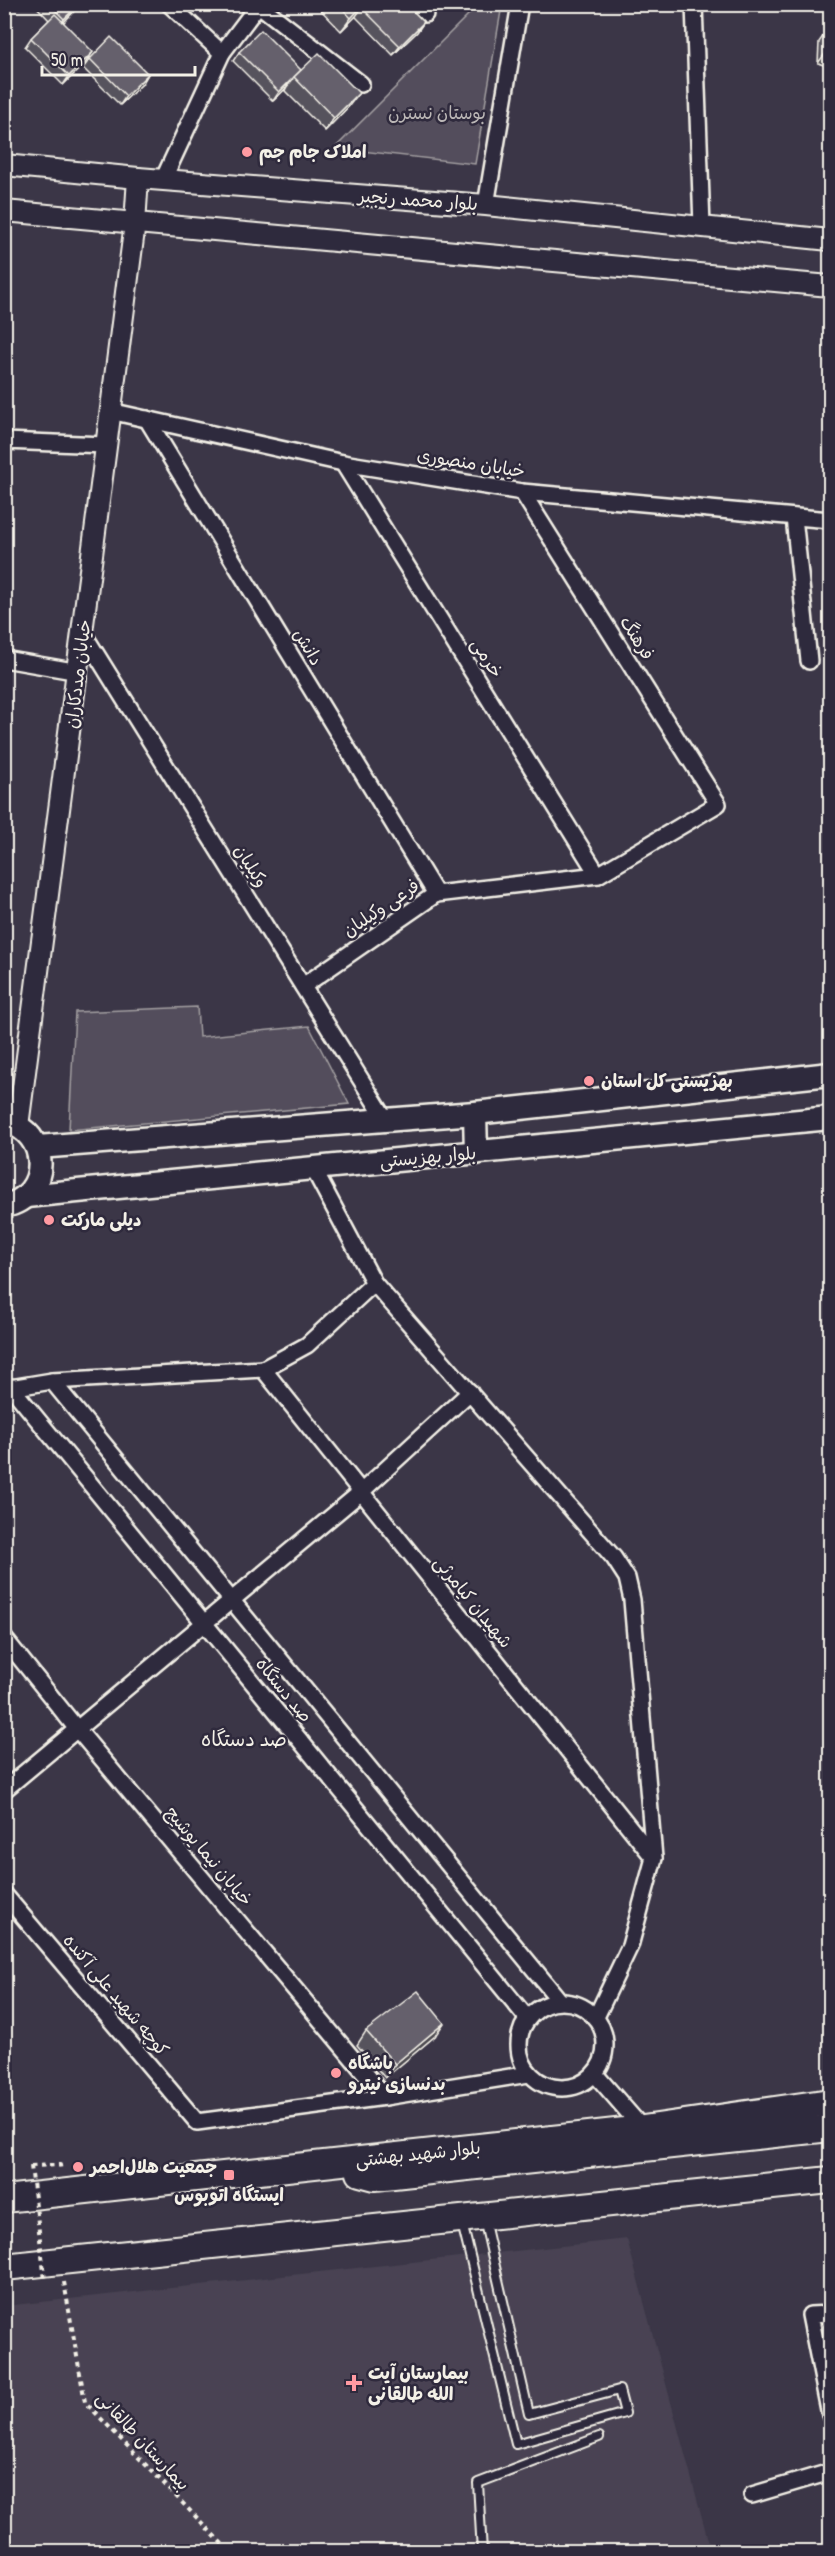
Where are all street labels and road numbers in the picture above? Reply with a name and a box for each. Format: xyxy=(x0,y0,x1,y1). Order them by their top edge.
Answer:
street label: بلوار محمد رنجبر xyxy=(355,183,479,216)
street label: خیابان منصوری xyxy=(415,442,527,483)
street label: فرهنگ xyxy=(614,611,661,665)
street label: خیابان مددکاران xyxy=(58,618,97,730)
street label: دانش xyxy=(288,624,329,670)
street label: خرمی xyxy=(465,633,509,683)
street label: وکیلیان xyxy=(228,839,274,892)
street label: فرعی وکیلیان xyxy=(337,873,424,943)
street label: بلوار بهزیستی xyxy=(379,1140,477,1173)
street label: شهیدان کیامرثی xyxy=(428,1550,518,1653)
street label: صد دستگاه xyxy=(250,1652,318,1728)
street label: خیابان نیما یوشیج xyxy=(160,1800,259,1911)
street label: کوچه شهید علی آکنده xyxy=(58,1928,175,2061)
street label: بلوار شهید بهشتی xyxy=(354,2134,482,2173)
street label: بیمارستان طالقانی xyxy=(91,2386,196,2496)

